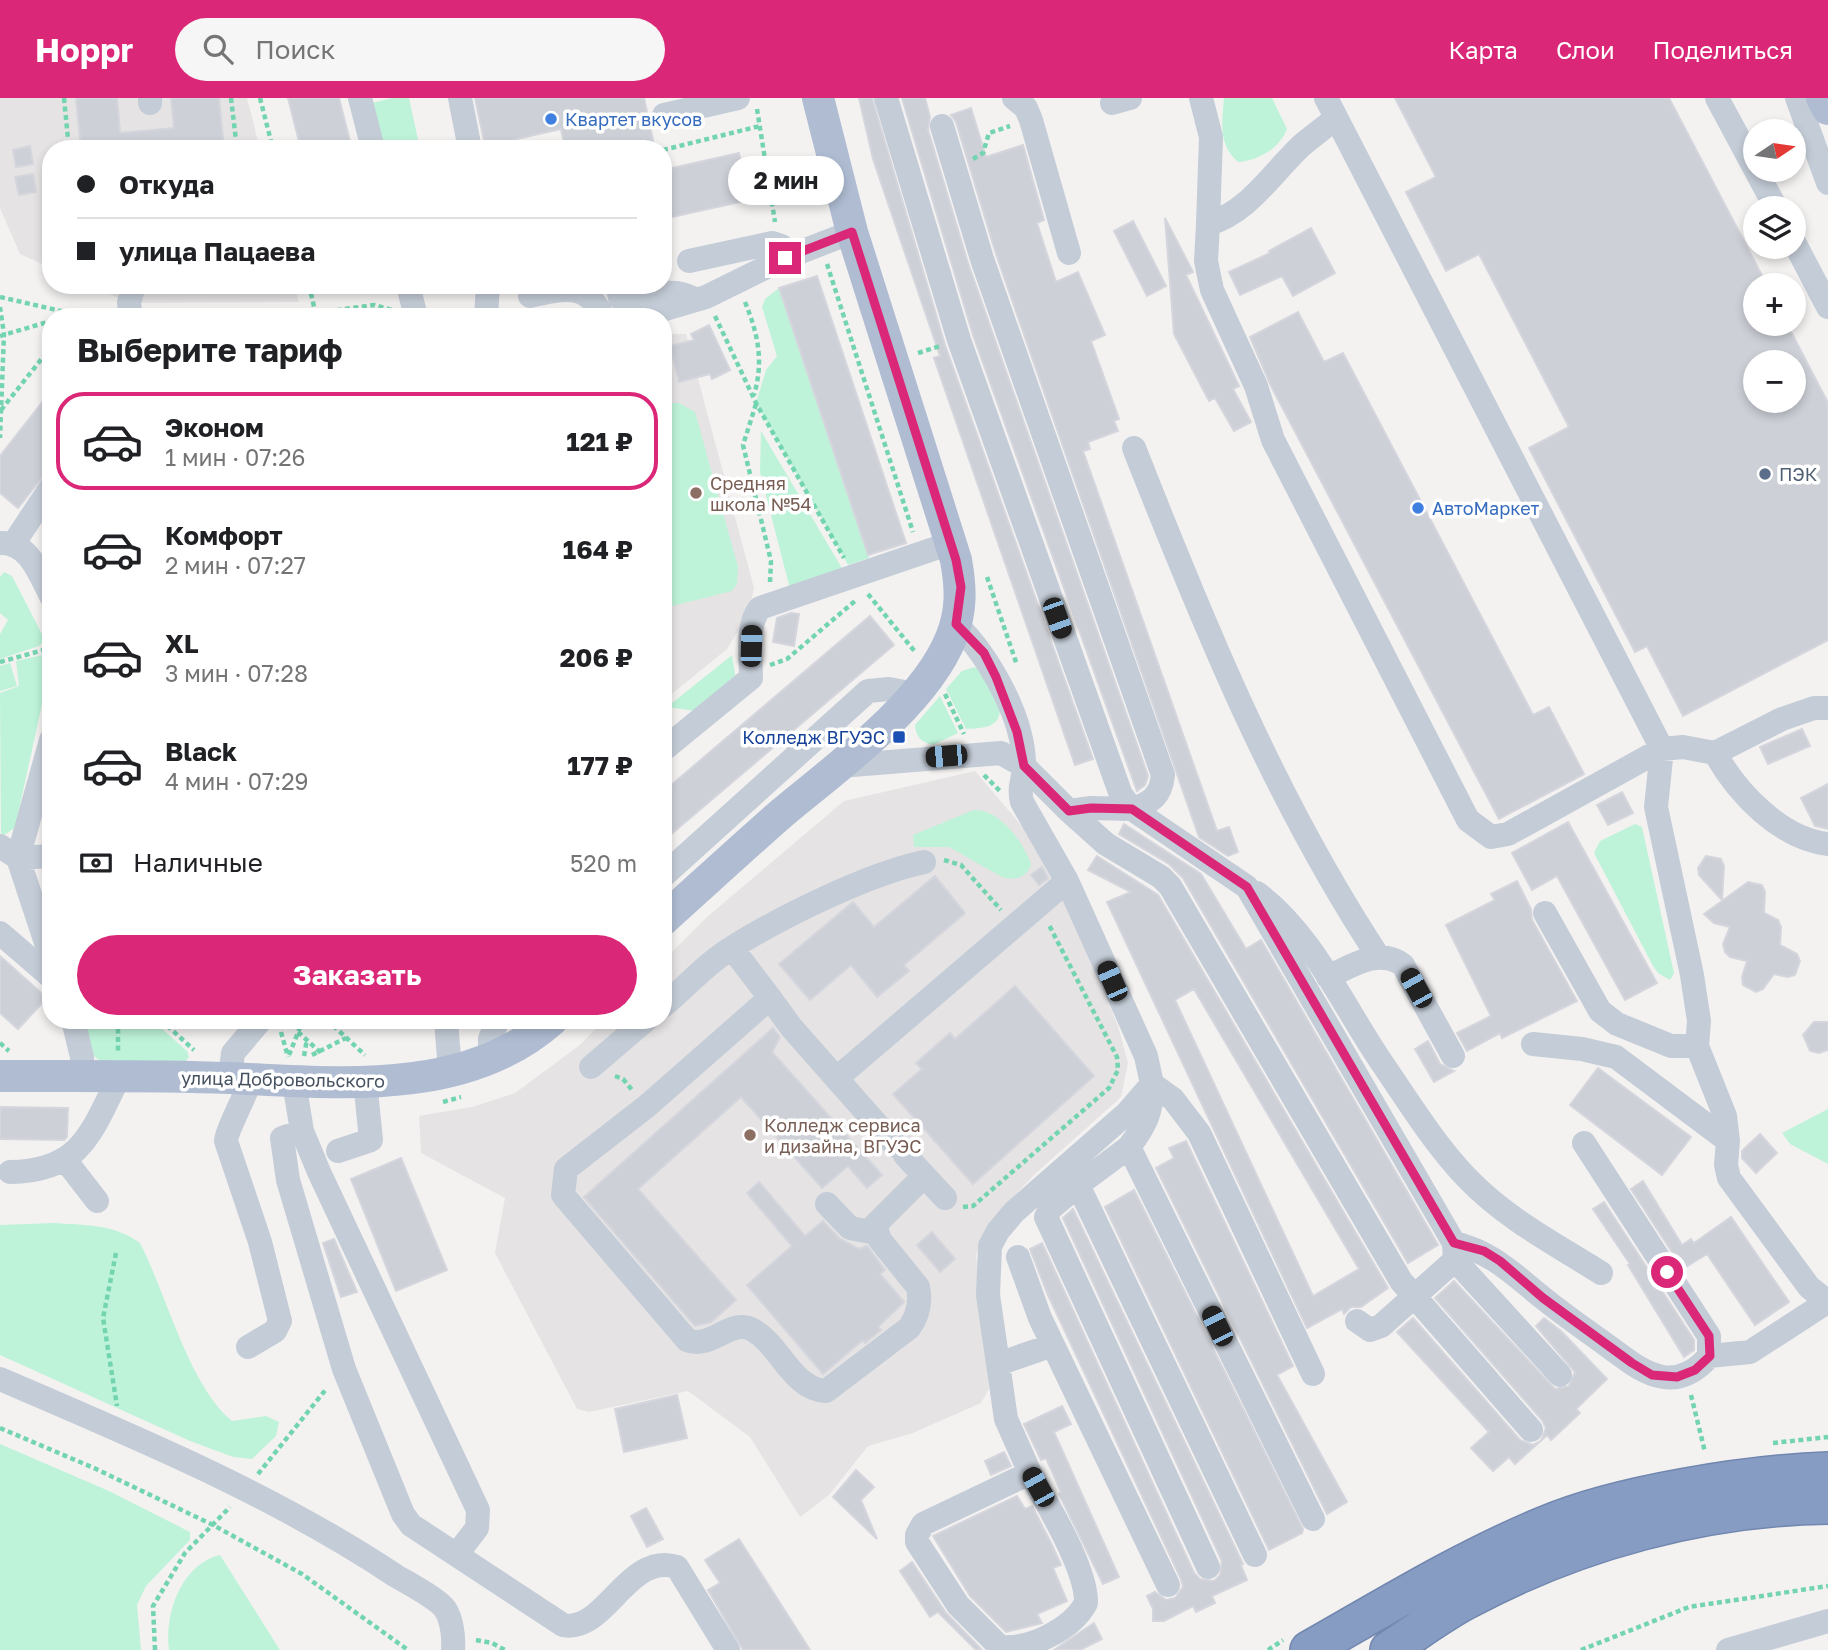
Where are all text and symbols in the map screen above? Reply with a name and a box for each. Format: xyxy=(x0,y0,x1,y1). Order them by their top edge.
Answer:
search box xyxy=(175,18,665,81)
text: Hoppr xyxy=(35,30,133,69)
icon: search xyxy=(199,30,237,68)
text: Поиск xyxy=(255,34,335,65)
text: Карта xyxy=(1448,35,1518,64)
text: Слои xyxy=(1556,35,1615,64)
text: Поделиться xyxy=(1653,35,1793,64)
place label: Квартет вкусов xyxy=(565,108,702,130)
marker: Квартет вкусов xyxy=(543,111,559,127)
north arrow xyxy=(1743,119,1806,182)
map controls xyxy=(1743,119,1806,413)
callout: 2 мин xyxy=(727,156,843,206)
text: 2 мин xyxy=(754,166,818,194)
text: Откуда xyxy=(119,169,214,200)
button: layers xyxy=(1743,196,1806,259)
text: улица Пацаева xyxy=(119,236,315,267)
route end xyxy=(769,242,801,274)
button: + xyxy=(1743,273,1806,336)
text: Выберите тариф xyxy=(77,331,343,369)
button: − xyxy=(1743,350,1806,413)
icon: car xyxy=(81,410,144,473)
text: Эконом xyxy=(165,412,264,443)
text: 121 ₽ xyxy=(566,426,633,457)
text: 1 мин · 07:26 xyxy=(165,443,306,471)
place label: ПЭК xyxy=(1779,463,1818,485)
marker: ПЭК xyxy=(1757,466,1773,482)
place label: Средняя школа №54 xyxy=(710,472,812,515)
marker: Средняя школа №54 xyxy=(688,485,704,501)
place label: АвтоМаркет xyxy=(1432,497,1539,519)
marker: АвтоМаркет xyxy=(1410,500,1426,516)
icon: car xyxy=(81,518,144,581)
text: Комфорт xyxy=(165,520,283,551)
text: 164 ₽ xyxy=(563,534,633,565)
text: 2 мин · 07:27 xyxy=(165,551,306,579)
car xyxy=(1040,595,1075,641)
car xyxy=(740,625,763,667)
icon: car xyxy=(81,626,144,689)
text: XL xyxy=(165,628,199,659)
text: 206 ₽ xyxy=(560,642,633,673)
text: 3 мин · 07:28 xyxy=(165,659,308,687)
place label: Колледж ВГУЭС xyxy=(742,726,885,748)
marker: Колледж ВГУЭС xyxy=(891,729,907,745)
icon: car xyxy=(81,734,144,797)
text: Black xyxy=(165,736,237,767)
car xyxy=(925,744,968,768)
text: 177 ₽ xyxy=(567,750,633,781)
text: 4 мин · 07:29 xyxy=(165,767,308,795)
icon: cash xyxy=(77,844,115,882)
text: Наличные xyxy=(133,847,263,878)
text: 520 m xyxy=(570,849,637,877)
button: Заказать xyxy=(77,935,637,1015)
car xyxy=(1094,958,1131,1004)
car xyxy=(1397,965,1436,1011)
street label: улица Добровольского xyxy=(181,1066,385,1092)
place label: Колледж сервиса и дизайна, ВГУЭС xyxy=(764,1114,922,1157)
marker: Колледж сервиса и дизайна, ВГУЭС xyxy=(742,1127,758,1143)
route start xyxy=(1651,1256,1683,1288)
car xyxy=(1199,1303,1236,1349)
car xyxy=(1019,1464,1058,1510)

